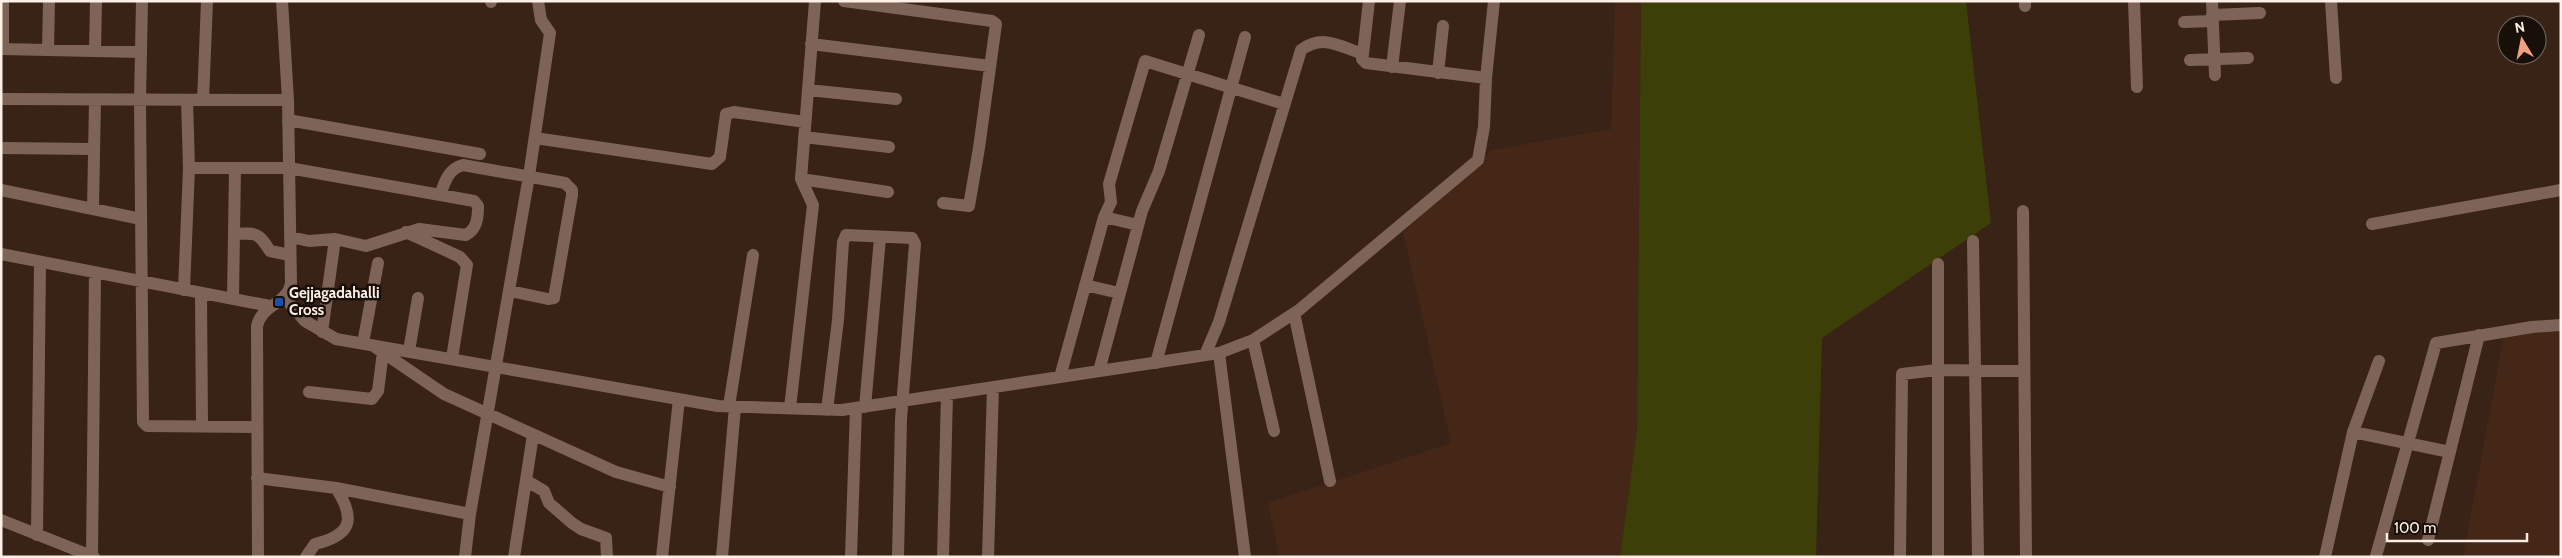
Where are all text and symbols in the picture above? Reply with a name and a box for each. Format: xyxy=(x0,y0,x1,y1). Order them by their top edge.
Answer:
north arrow xyxy=(2497,15,2547,65)
text: N xyxy=(2513,17,2526,37)
place label: Gejjagadahalli Cross xyxy=(289,284,380,319)
marker: Gejjagadahalli Cross xyxy=(273,296,285,308)
scale bar xyxy=(2387,510,2527,542)
text: 100 m xyxy=(2394,519,2436,537)

